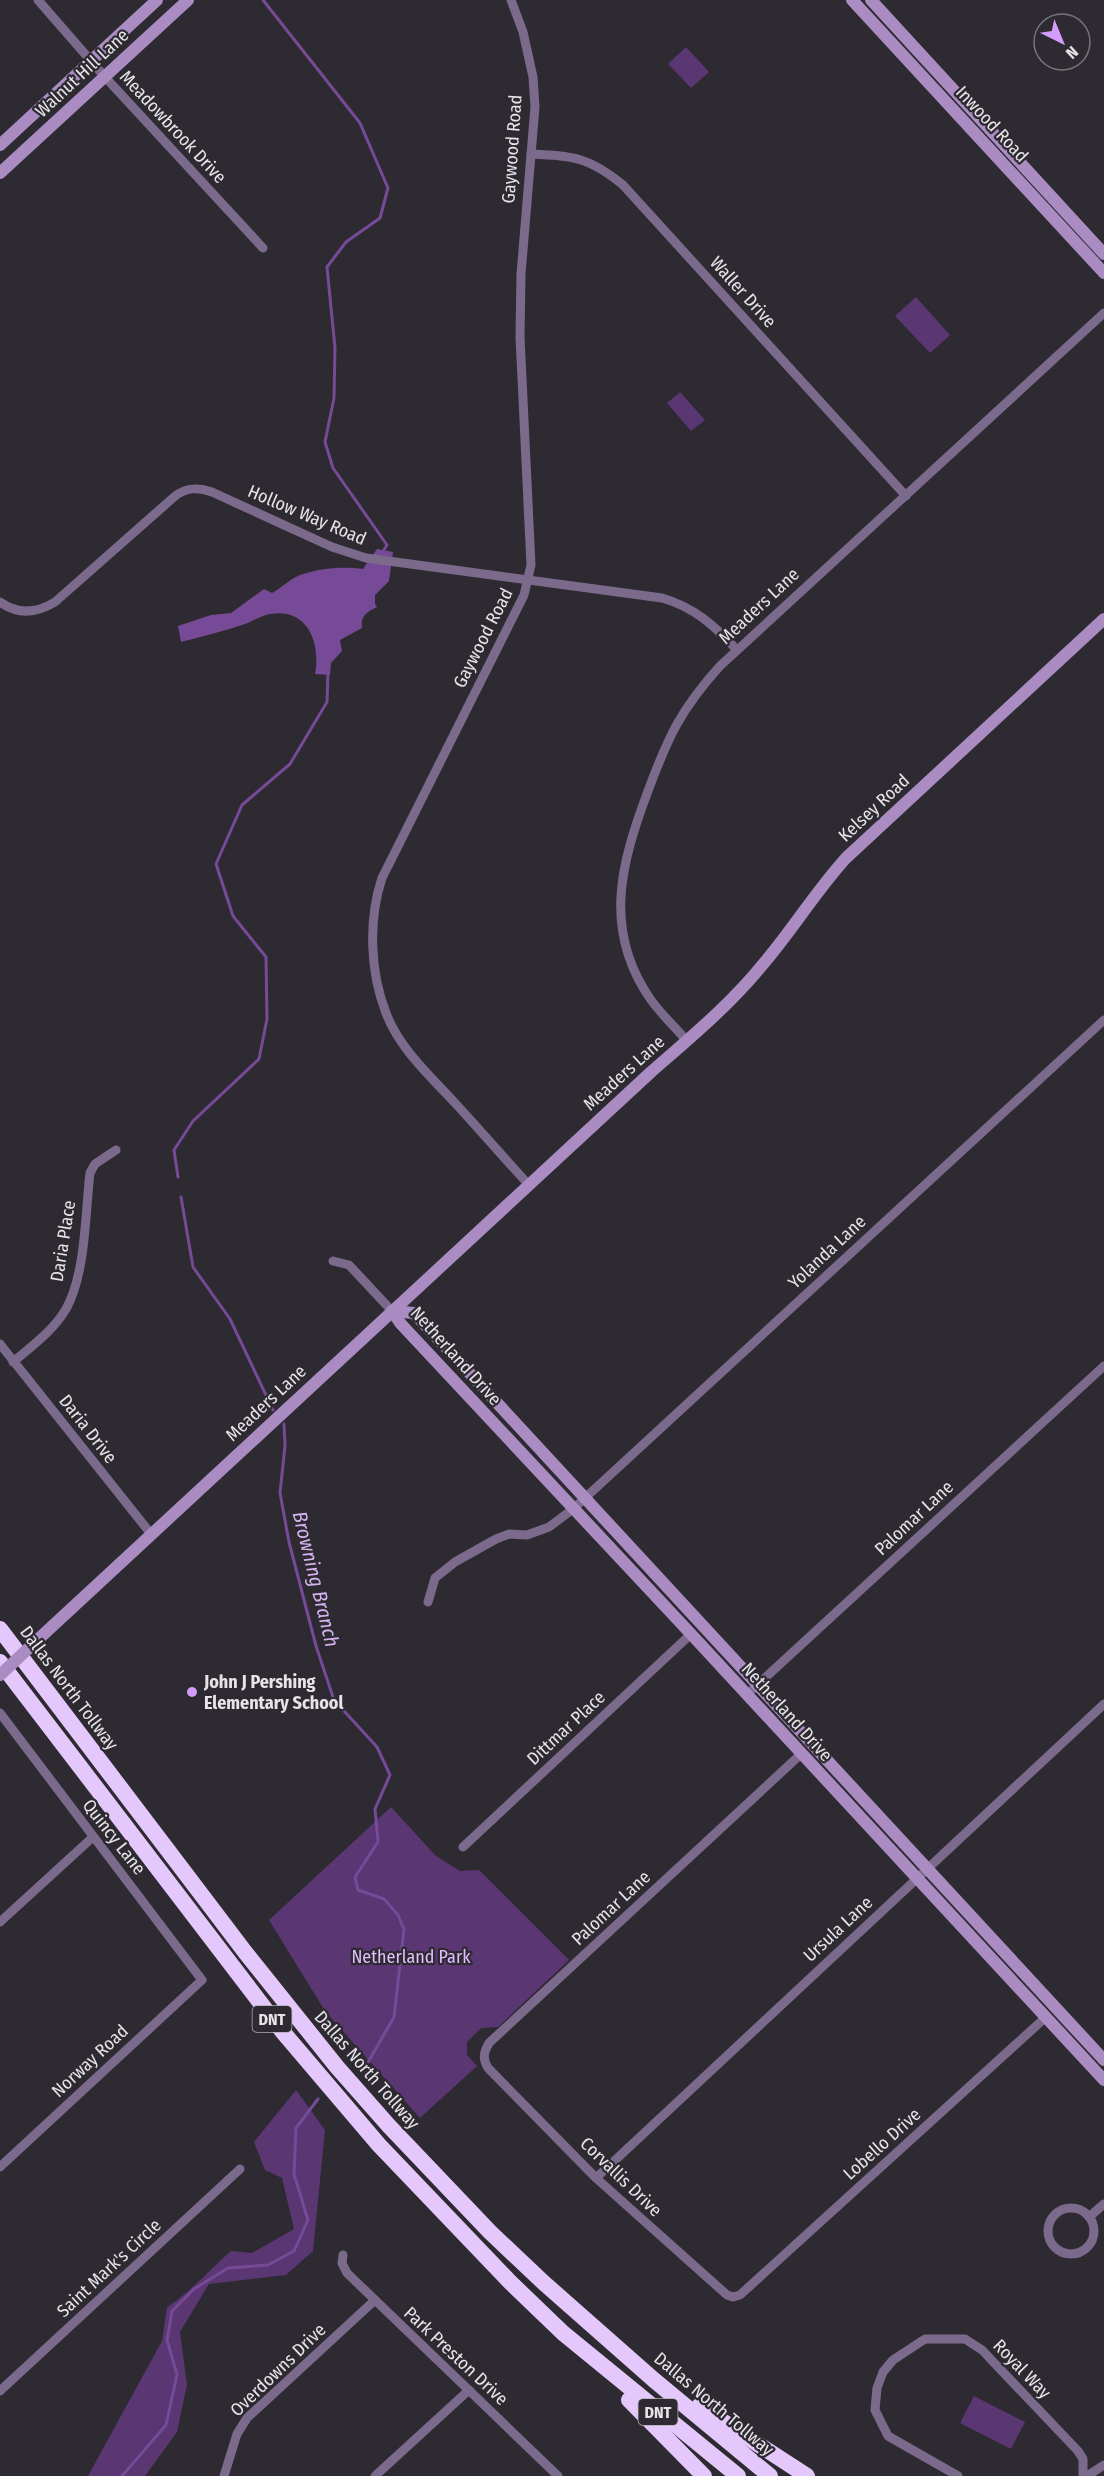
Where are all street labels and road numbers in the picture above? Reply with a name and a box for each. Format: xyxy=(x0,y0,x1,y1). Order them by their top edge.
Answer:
street label: Walnut Hill Lane xyxy=(31,24,133,122)
street label: Meadowbrook Drive xyxy=(115,66,231,188)
street label: Inwood Road xyxy=(951,81,1033,167)
street label: Gaywood Road xyxy=(497,94,527,204)
street label: Waller Drive xyxy=(705,252,781,332)
street label: Hollow Way Road xyxy=(245,480,369,550)
street label: Meaders Lane xyxy=(714,563,804,649)
street label: Gaywood Road xyxy=(448,585,518,691)
street label: Kelsey Road xyxy=(834,770,914,846)
street label: Meaders Lane xyxy=(579,1031,669,1115)
street label: Daria Place xyxy=(46,1199,80,1283)
street label: Yolanda Lane xyxy=(784,1210,870,1293)
street label: Netherland Drive xyxy=(406,1302,506,1410)
street label: Meaders Lane xyxy=(221,1360,311,1446)
street label: Daria Drive xyxy=(54,1390,122,1468)
street label: Palomar Lane xyxy=(870,1476,958,1560)
street label: Dallas North Tollway xyxy=(15,1622,123,1754)
street label: Netherland Drive xyxy=(737,1658,837,1766)
street label: Dittmar Place xyxy=(522,1686,610,1770)
street label: Quincy Lane xyxy=(78,1795,150,1879)
street label: Palomar Lane xyxy=(567,1866,655,1950)
street label: Ursula Lane xyxy=(799,1891,877,1967)
road number: DNT xyxy=(252,2006,292,2032)
street label: Dallas North Tollway xyxy=(310,2006,424,2134)
street label: Norway Road xyxy=(47,2020,133,2102)
street label: Lobello Drive xyxy=(839,2103,925,2185)
street label: Corvallis Drive xyxy=(576,2133,666,2221)
street label: Saint Mark's Circle xyxy=(52,2214,166,2322)
street label: Park Preston Drive xyxy=(399,2302,513,2410)
street label: Overdowns Drive xyxy=(226,2319,330,2421)
street label: Royal Way xyxy=(988,2335,1056,2403)
street label: Dallas North Tollway xyxy=(650,2347,778,2461)
road number: DNT xyxy=(638,2399,678,2425)

